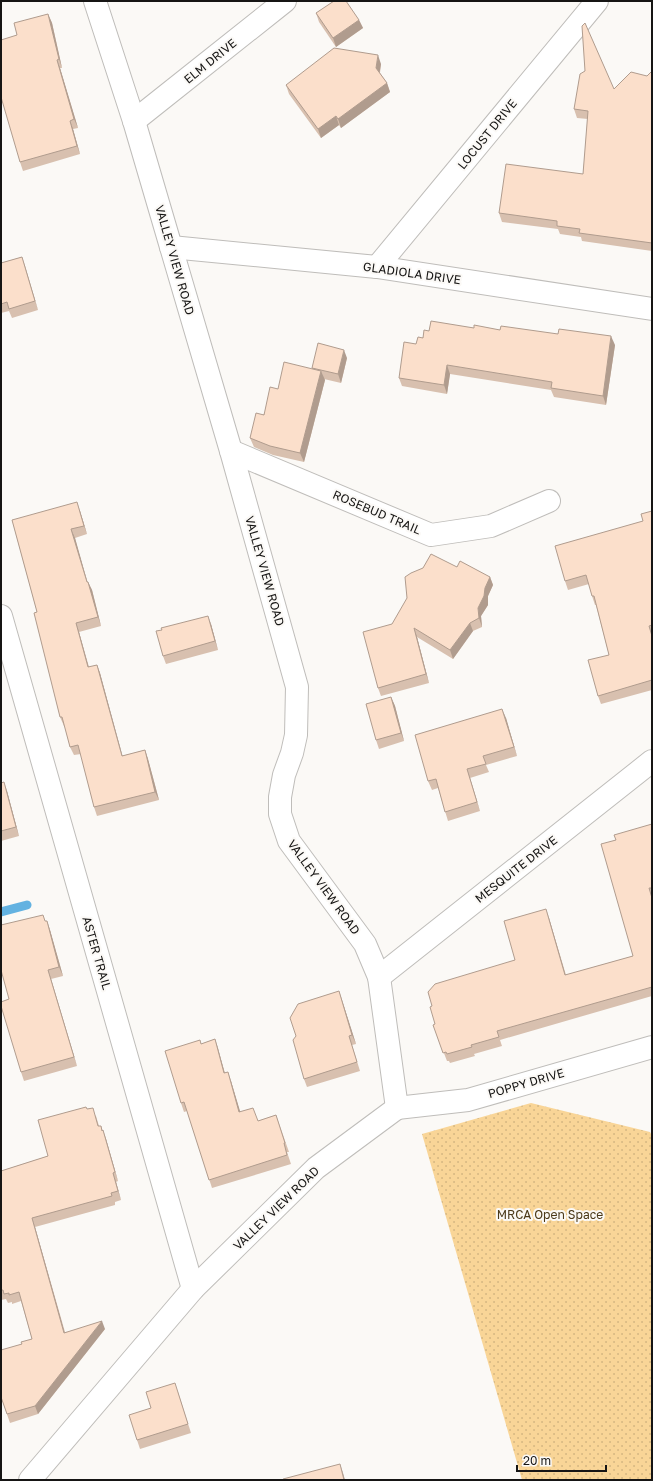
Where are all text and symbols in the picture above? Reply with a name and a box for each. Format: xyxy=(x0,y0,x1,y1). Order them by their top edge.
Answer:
street label: ELM DRIVE xyxy=(181,35,239,87)
street label: LOCUST DRIVE xyxy=(454,96,520,172)
street label: VALLEY VIEW ROAD xyxy=(152,203,198,317)
street label: GLADIOLA DRIVE xyxy=(362,259,462,287)
street label: ROSEBUD TRAIL xyxy=(331,487,424,537)
street label: VALLEY VIEW ROAD xyxy=(242,514,288,628)
street label: MESQUITE DRIVE xyxy=(472,832,560,906)
street label: VALLEY VIEW ROAD xyxy=(285,837,363,937)
street label: ASTER TRAIL xyxy=(79,915,115,992)
street label: POPPY DRIVE xyxy=(486,1065,566,1101)
street label: VALLEY VIEW ROAD xyxy=(230,1163,322,1253)
park label: MRCA Open Space xyxy=(497,1207,603,1222)
scale bar xyxy=(517,1447,606,1473)
text: 20 m xyxy=(523,1453,551,1468)

